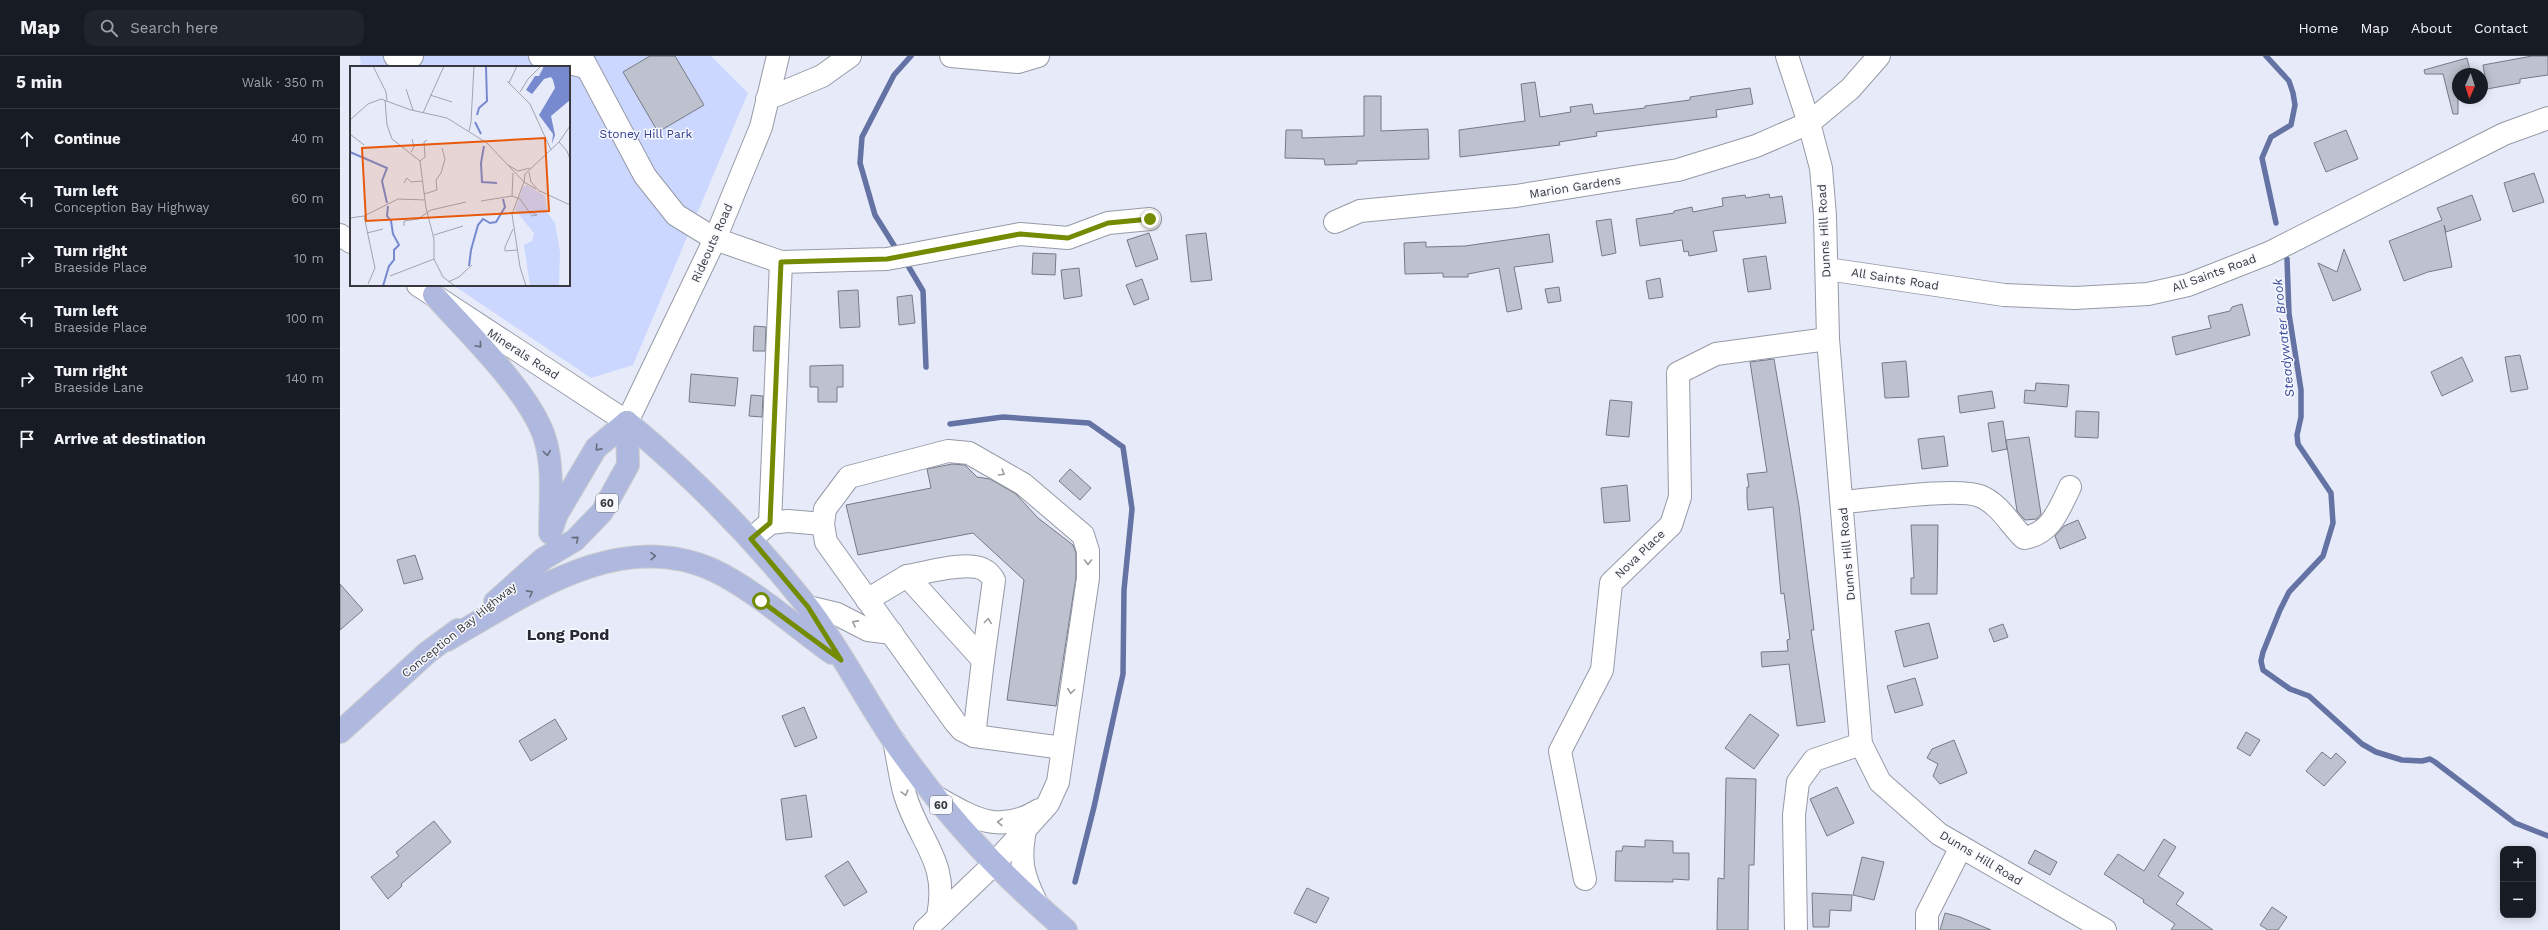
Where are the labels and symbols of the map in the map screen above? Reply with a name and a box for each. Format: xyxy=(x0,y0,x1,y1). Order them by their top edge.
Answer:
inset map xyxy=(350,66,570,286)
north arrow xyxy=(2452,68,2488,104)
park label: Stoney Hill Park xyxy=(600,127,693,141)
street label: Marion Gardens xyxy=(1528,173,1622,201)
street label: Dunns Hill Road xyxy=(1815,184,1833,278)
street label: Rideouts Road xyxy=(688,201,736,285)
route end xyxy=(1141,210,1159,228)
street label: All Saints Road xyxy=(2170,251,2258,295)
street label: All Saints Road xyxy=(1850,265,1940,293)
water label: Steadywater Brook xyxy=(2270,277,2297,398)
street label: Minerals Road xyxy=(485,326,561,382)
one-way arrow xyxy=(474,340,481,348)
one-way arrow xyxy=(595,443,602,451)
one-way arrow xyxy=(542,450,551,456)
one-way arrow xyxy=(998,468,1005,475)
road number: 60 xyxy=(596,494,618,512)
street label: Dunns Hill Road xyxy=(1836,507,1858,601)
street label: Nova Place xyxy=(1612,527,1668,581)
one-way arrow xyxy=(571,536,579,543)
one-way arrow xyxy=(650,552,656,560)
one-way arrow xyxy=(1084,559,1092,565)
street label: Conception Bay Highway xyxy=(399,579,520,681)
one-way arrow xyxy=(526,590,533,598)
route start xyxy=(752,592,770,610)
one-way arrow xyxy=(984,618,993,624)
one-way arrow xyxy=(852,621,859,628)
district label: Long Pond xyxy=(527,625,609,644)
one-way arrow xyxy=(1067,688,1076,694)
one-way arrow xyxy=(900,789,909,796)
road number: 60 xyxy=(930,796,952,814)
one-way arrow xyxy=(997,818,1003,826)
street label: Dunns Hill Road xyxy=(1937,828,2025,888)

